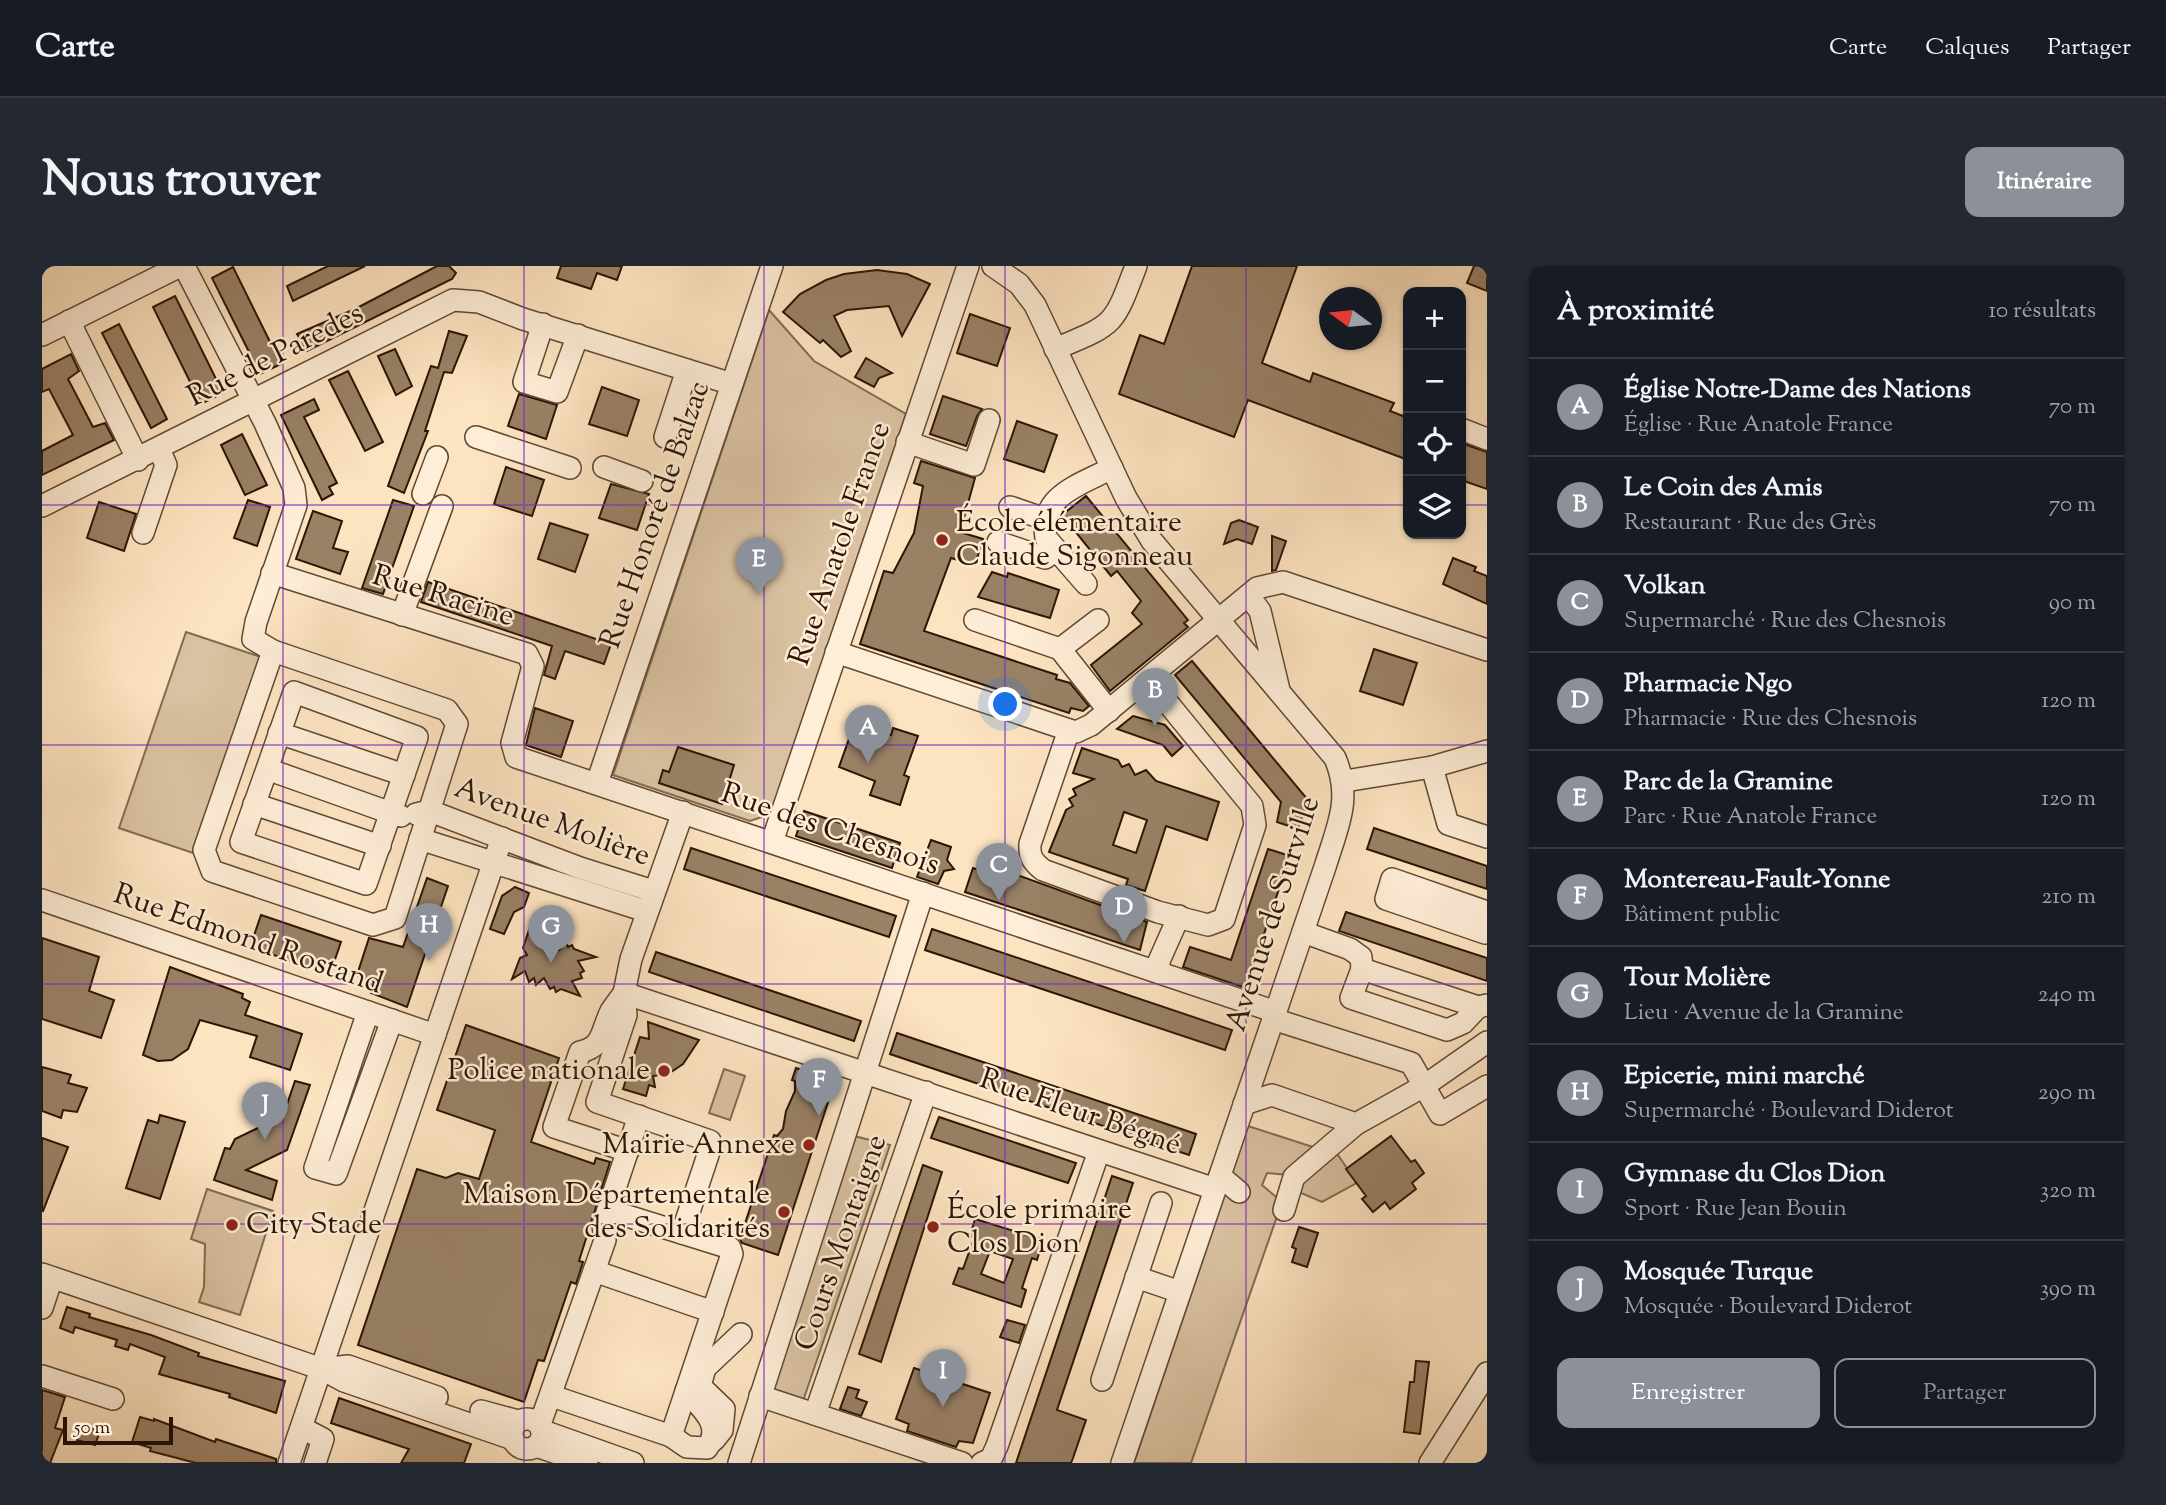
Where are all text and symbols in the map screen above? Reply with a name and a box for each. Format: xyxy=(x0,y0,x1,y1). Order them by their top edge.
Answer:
text: Carte xyxy=(35,24,115,72)
text: Carte xyxy=(1829,31,1887,65)
text: Calques xyxy=(1925,31,2009,65)
text: Partager xyxy=(2047,31,2131,65)
text: Nous trouver xyxy=(42,147,321,217)
button: Itinéraire xyxy=(1965,147,2124,217)
north arrow xyxy=(1319,287,1382,350)
map controls xyxy=(1403,287,1466,539)
button: + xyxy=(1403,287,1466,350)
text: À proximité xyxy=(1557,290,1714,333)
street label: Rue de Paredes xyxy=(180,293,372,419)
text: 10 résultats xyxy=(1988,295,2096,328)
button: − xyxy=(1403,350,1466,413)
text: Église Notre-Dame des Nations xyxy=(1624,372,1971,409)
street label: Rue Honoré de Balzac xyxy=(590,375,722,655)
text: A xyxy=(1571,391,1589,424)
text: 70 m xyxy=(2049,391,2096,424)
text: Église · Rue Anatole France xyxy=(1624,409,1893,442)
button: locate xyxy=(1403,413,1466,476)
street label: Rue Anatole France xyxy=(779,416,903,672)
text: Le Coin des Amis xyxy=(1624,470,1823,507)
button: layers xyxy=(1403,476,1466,539)
text: B xyxy=(1573,489,1587,522)
text: 70 m xyxy=(2049,489,2096,522)
place label: École élémentaire Claude Sigonneau xyxy=(956,502,1193,579)
text: Restaurant · Rue des Grès xyxy=(1624,507,1876,540)
marker: École élémentaire Claude Sigonneau xyxy=(934,532,950,548)
pin: E xyxy=(736,537,782,595)
street label: Rue Racine xyxy=(367,555,519,639)
text: Volkan xyxy=(1624,568,1706,605)
text: C xyxy=(1571,587,1589,620)
text: 90 m xyxy=(2049,587,2096,620)
text: Supermarché · Rue des Chesnois xyxy=(1624,605,1946,638)
text: Pharmacie Ngo xyxy=(1624,666,1792,703)
pin: B xyxy=(1132,668,1178,726)
text: D xyxy=(1571,685,1589,718)
text: 120 m xyxy=(2041,685,2096,718)
your location xyxy=(988,687,1022,721)
text: Pharmacie · Rue des Chesnois xyxy=(1624,703,1917,736)
pin: A xyxy=(845,705,891,763)
text: Parc de la Gramine xyxy=(1624,764,1833,801)
street label: Avenue Molière xyxy=(448,768,656,878)
street label: Rue des Chesnois xyxy=(715,772,945,888)
text: E xyxy=(1573,783,1587,816)
text: 120 m xyxy=(2041,783,2096,816)
street label: Avenue de Surville xyxy=(1216,791,1332,1037)
text: Parc · Rue Anatole France xyxy=(1624,801,1877,834)
pin: C xyxy=(976,843,1022,901)
text: Montereau-Fault-Yonne xyxy=(1624,862,1890,899)
street label: Rue Edmond Rostand xyxy=(107,874,389,1006)
text: F xyxy=(1574,881,1586,914)
text: 210 m xyxy=(2042,881,2096,914)
pin: D xyxy=(1101,885,1147,943)
text: Bâtiment public xyxy=(1624,899,1780,932)
pin: H xyxy=(406,903,452,961)
pin: G xyxy=(528,905,574,963)
text: Tour Molière xyxy=(1624,960,1771,997)
text: G xyxy=(1571,979,1589,1012)
text: 240 m xyxy=(2038,979,2096,1012)
text: Lieu · Avenue de la Gramine xyxy=(1624,997,1904,1030)
place label: Police nationale xyxy=(448,1050,650,1093)
pin: F xyxy=(796,1058,842,1116)
street label: Rue Fleur Bégné xyxy=(973,1058,1187,1168)
text: Epicerie, mini marché xyxy=(1624,1058,1865,1095)
marker: Police nationale xyxy=(656,1063,672,1079)
text: H xyxy=(1571,1077,1589,1110)
text: 290 m xyxy=(2038,1077,2096,1110)
pin: J xyxy=(242,1082,288,1140)
text: Supermarché · Boulevard Diderot xyxy=(1624,1095,1954,1128)
place label: Mairie Annexe xyxy=(602,1124,795,1167)
street label: Cours Montaigne xyxy=(785,1129,899,1357)
marker: Mairie Annexe xyxy=(801,1137,817,1153)
text: Gymnase du Clos Dion xyxy=(1624,1156,1885,1193)
place label: Maison Départementale des Solidarités xyxy=(463,1174,770,1251)
text: I xyxy=(1576,1175,1584,1208)
text: 320 m xyxy=(2040,1175,2096,1208)
place label: École primaire Clos Dion xyxy=(947,1189,1132,1266)
text: Sport · Rue Jean Bouin xyxy=(1624,1193,1847,1226)
place label: City Stade xyxy=(246,1204,382,1247)
marker: Maison Départementale des Solidarités xyxy=(776,1204,792,1220)
marker: City Stade xyxy=(224,1217,240,1233)
marker: École primaire Clos Dion xyxy=(925,1219,941,1235)
text: Mosquée Turque xyxy=(1624,1254,1813,1291)
text: J xyxy=(1577,1273,1583,1306)
text: 390 m xyxy=(2040,1273,2096,1306)
text: Mosquée · Boulevard Diderot xyxy=(1624,1291,1912,1324)
pin: I xyxy=(920,1349,966,1407)
button: Enregistrer xyxy=(1557,1358,1820,1428)
button: Partager xyxy=(1834,1358,2096,1428)
scale bar xyxy=(63,1414,173,1446)
text: 50 m xyxy=(74,1415,110,1442)

